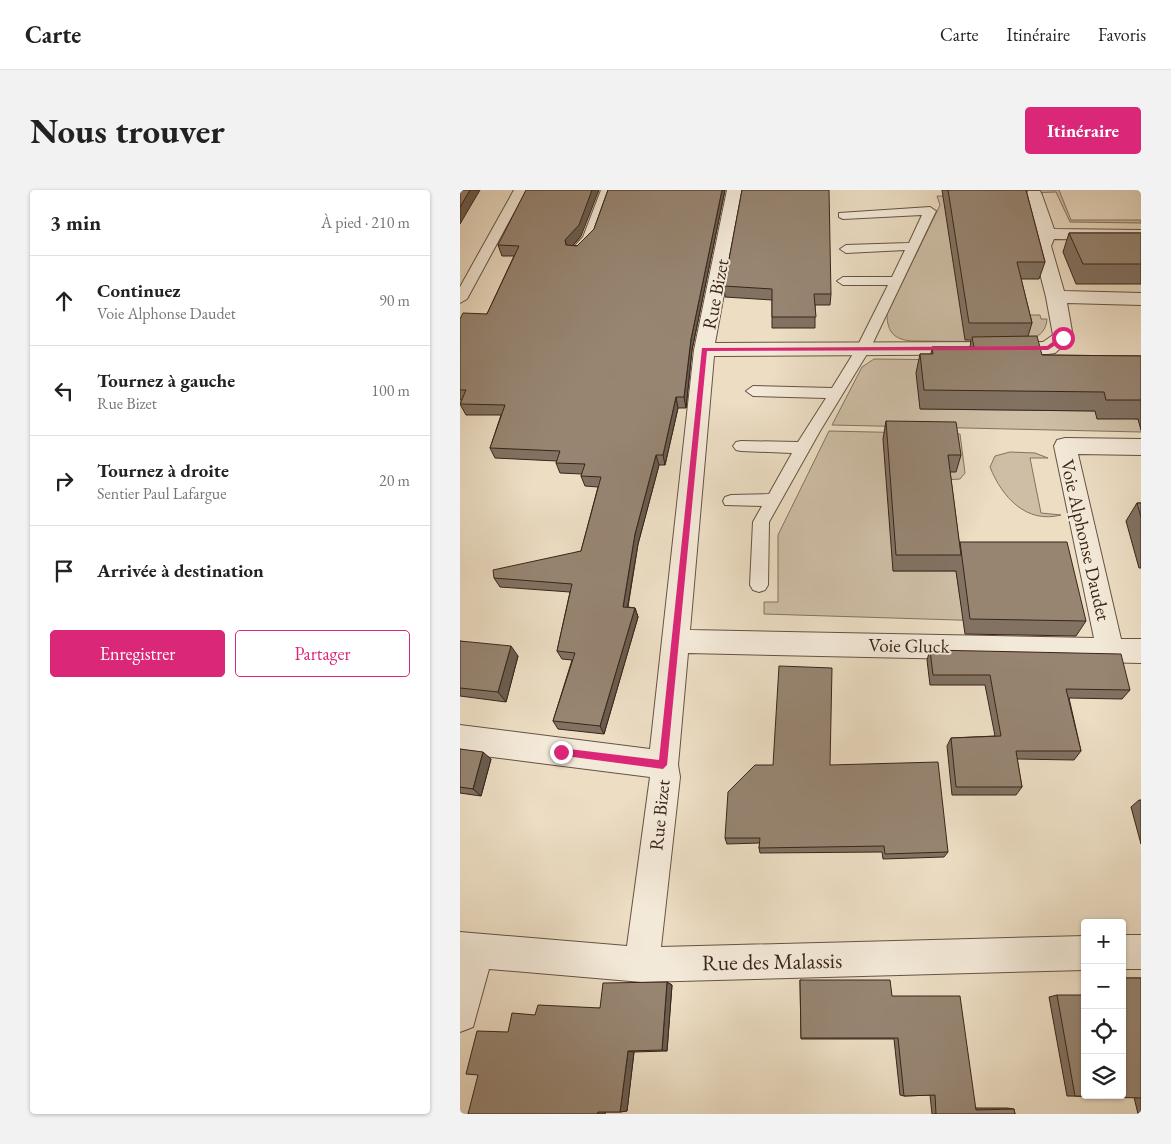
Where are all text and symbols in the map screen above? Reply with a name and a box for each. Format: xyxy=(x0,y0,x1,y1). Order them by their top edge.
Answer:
text: Carte xyxy=(25,19,81,50)
text: Carte xyxy=(940,23,979,46)
text: Itinéraire xyxy=(1007,23,1070,46)
text: Favoris xyxy=(1098,23,1146,46)
button: Itinéraire xyxy=(1025,107,1141,154)
text: Nous trouver xyxy=(30,108,225,153)
text: 3 min xyxy=(50,209,101,236)
text: À pied · 210 m xyxy=(321,212,410,233)
street label: Rue Bizet xyxy=(696,257,735,331)
text: Continuez xyxy=(97,278,181,303)
icon: ahead xyxy=(50,287,78,315)
text: 90 m xyxy=(379,290,410,311)
text: Voie Alphonse Daudet xyxy=(97,303,236,324)
route start xyxy=(1052,327,1075,350)
text: Tournez à gauche xyxy=(97,368,235,393)
icon: left xyxy=(50,377,78,405)
text: 100 m xyxy=(371,380,410,401)
text: Rue Bizet xyxy=(97,393,157,414)
street label: Voie Alphonse Daudet xyxy=(1055,457,1116,623)
text: Tournez à droite xyxy=(97,458,229,483)
icon: right xyxy=(50,467,78,495)
text: 20 m xyxy=(379,470,410,491)
text: Sentier Paul Lafargue xyxy=(97,483,227,504)
icon: arrive xyxy=(50,557,78,585)
text: Arrivée à destination xyxy=(97,558,264,583)
button: Enregistrer xyxy=(50,630,225,677)
button: Partager xyxy=(235,630,410,677)
street label: Voie Gluck xyxy=(868,632,951,659)
route end xyxy=(550,741,573,764)
street label: Rue Bizet xyxy=(643,778,676,852)
map controls xyxy=(1081,919,1126,1099)
button: + xyxy=(1081,919,1126,964)
street label: Rue des Malassis xyxy=(702,946,842,977)
button: − xyxy=(1081,964,1126,1009)
button: locate xyxy=(1081,1009,1126,1054)
button: layers xyxy=(1081,1054,1126,1099)

